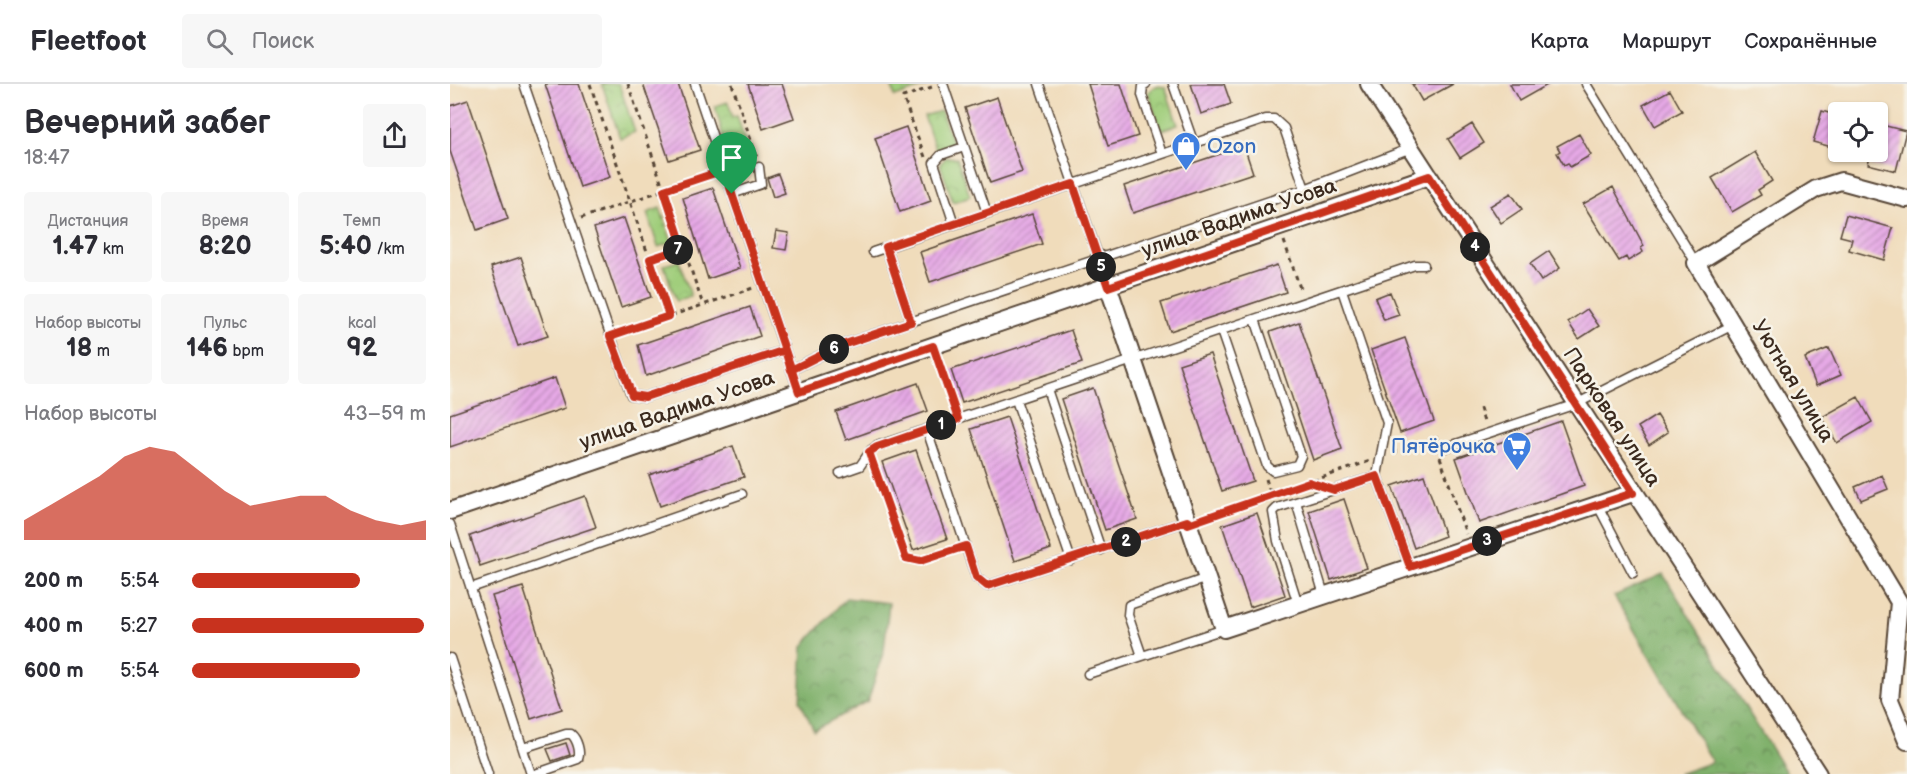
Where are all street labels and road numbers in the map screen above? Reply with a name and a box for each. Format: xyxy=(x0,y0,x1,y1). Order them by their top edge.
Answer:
street label: улица Вадима Усова xyxy=(1138,173,1340,263)
street label: Уютная улица xyxy=(1747,315,1840,447)
street label: Парковая улица xyxy=(1558,343,1667,492)
street label: улица Вадима Усова xyxy=(576,365,778,455)

